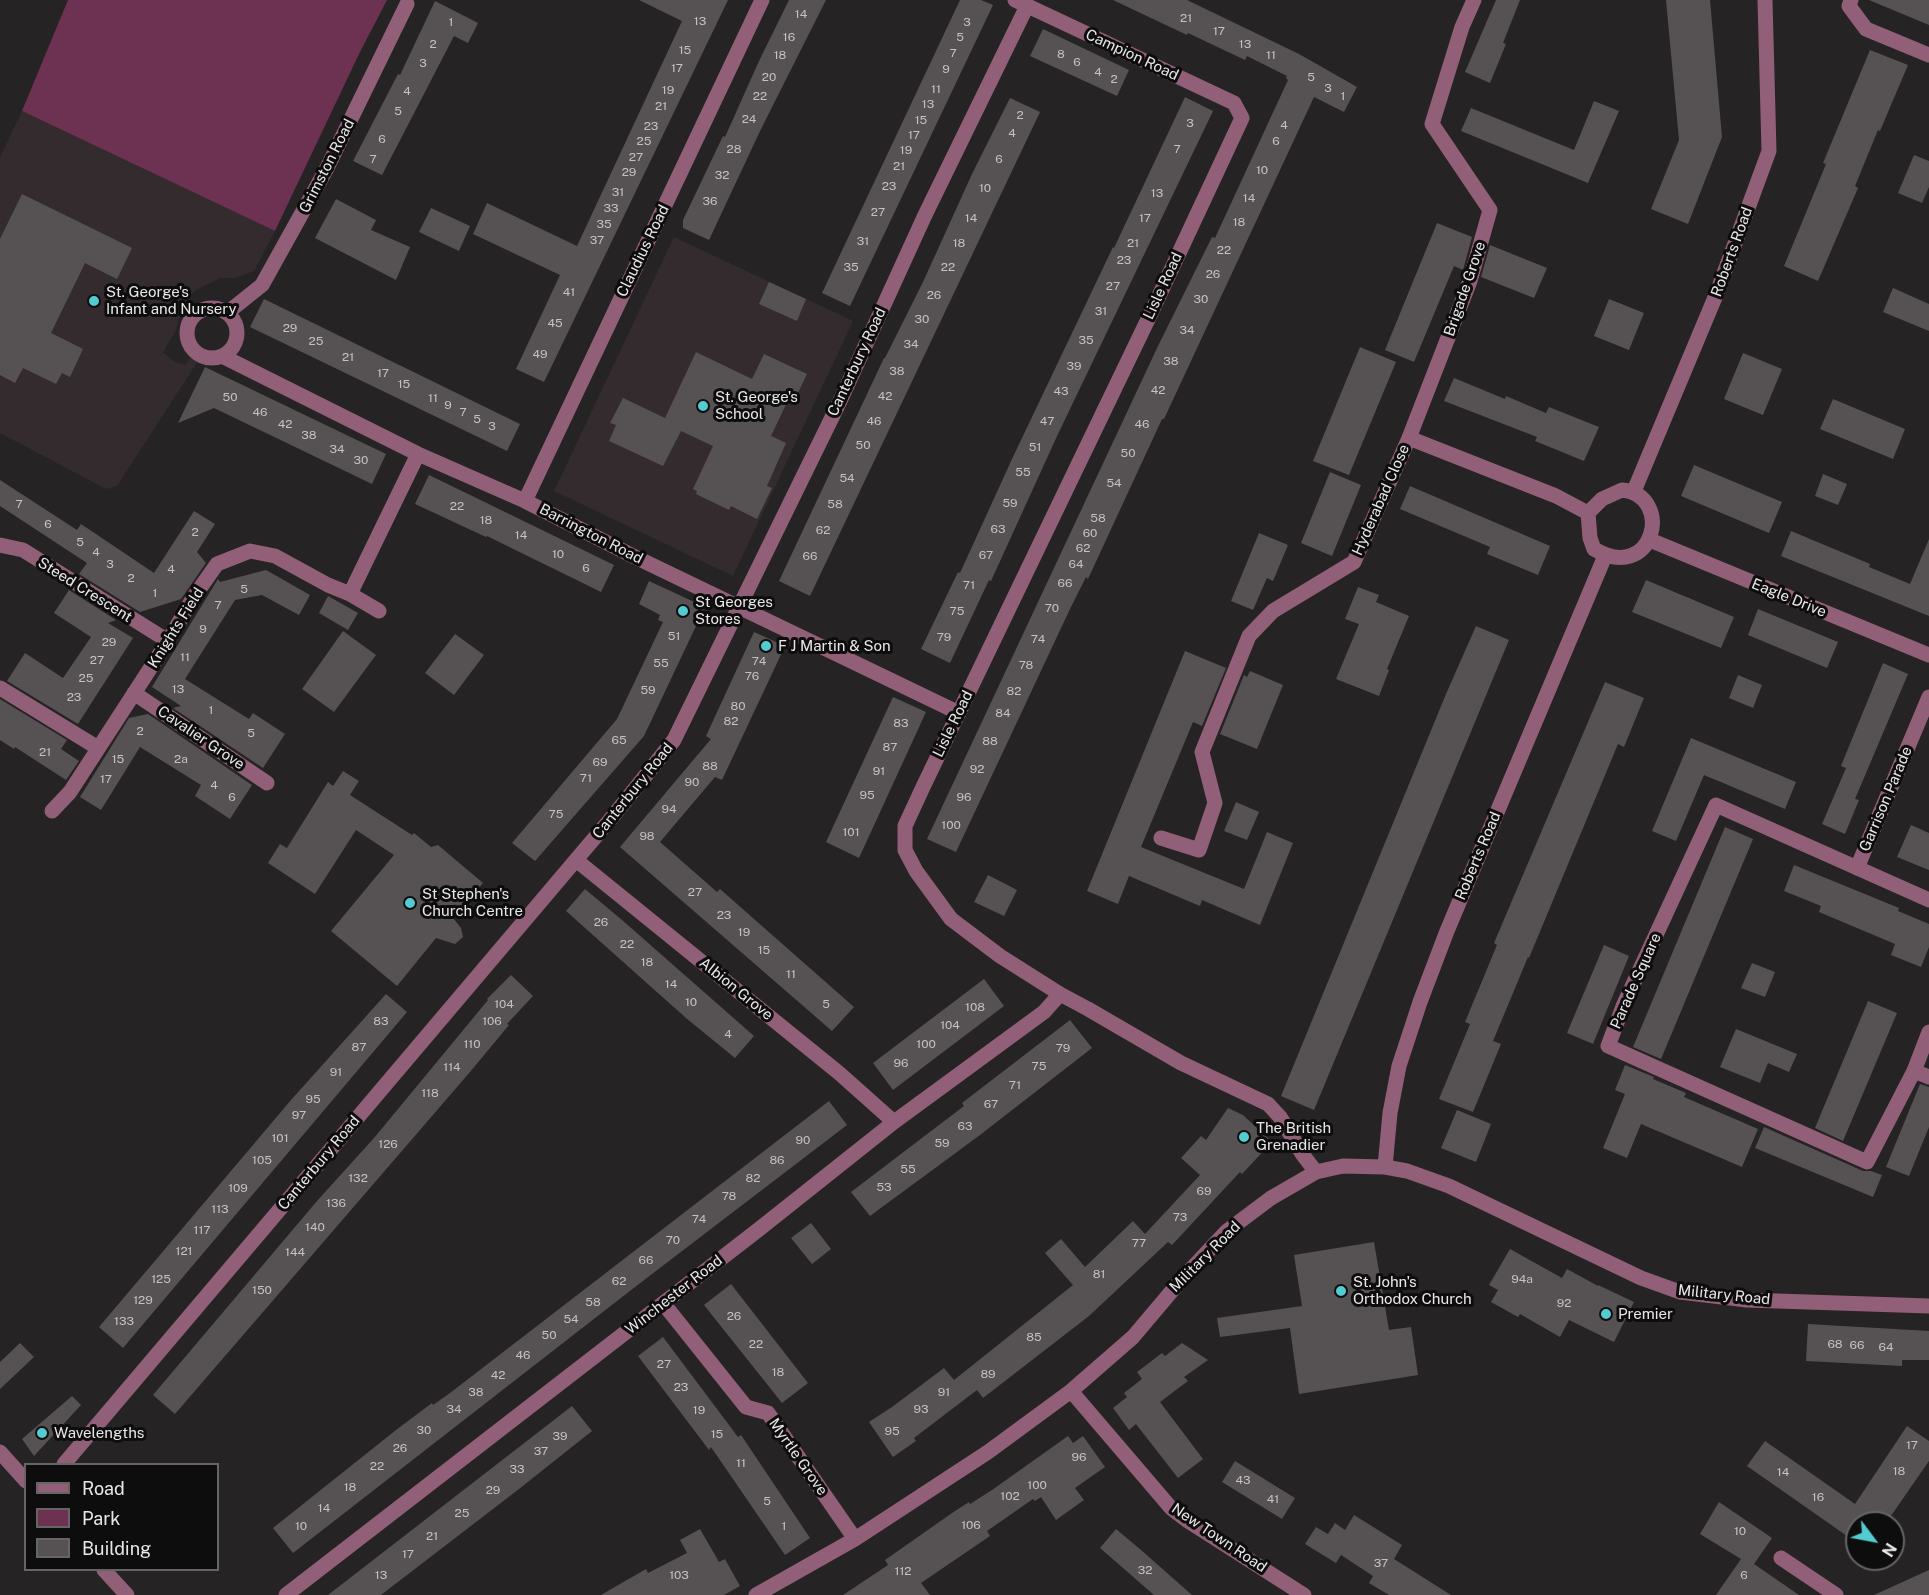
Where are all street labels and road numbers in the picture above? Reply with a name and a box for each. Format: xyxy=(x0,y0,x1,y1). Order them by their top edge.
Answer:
street label: Campion Road xyxy=(1083,26,1181,84)
street label: Grimston Road xyxy=(296,116,358,216)
street label: Claudius Road xyxy=(613,202,673,300)
street label: Roberts Road xyxy=(1707,205,1757,299)
street label: Brigade Grove xyxy=(1440,239,1490,339)
street label: Lisle Road xyxy=(1140,250,1186,322)
street label: Canterbury Road xyxy=(824,305,890,419)
street label: Hyderabad Close xyxy=(1348,442,1414,558)
street label: Barrington Road xyxy=(536,500,646,568)
street label: Steed Crescent xyxy=(34,554,136,626)
street label: Eagle Drive xyxy=(1749,575,1829,621)
street label: Knights Field xyxy=(144,584,208,672)
street label: Lisle Road xyxy=(929,688,977,760)
street label: Cavalier Grove xyxy=(154,702,248,774)
street label: Canterbury Road xyxy=(589,740,677,842)
street label: Garrison Parade xyxy=(1856,744,1916,854)
street label: Roberts Road xyxy=(1451,809,1505,903)
street label: Parade Square xyxy=(1607,930,1665,1032)
street label: Albion Grove xyxy=(696,954,776,1024)
street label: Canterbury Road xyxy=(274,1112,364,1214)
street label: Military Road xyxy=(1166,1218,1244,1296)
street label: Winchester Road xyxy=(622,1251,726,1339)
street label: Military Road xyxy=(1677,1281,1771,1309)
street label: Myrtle Grove xyxy=(765,1415,831,1499)
street label: New Town Road xyxy=(1168,1500,1270,1576)

